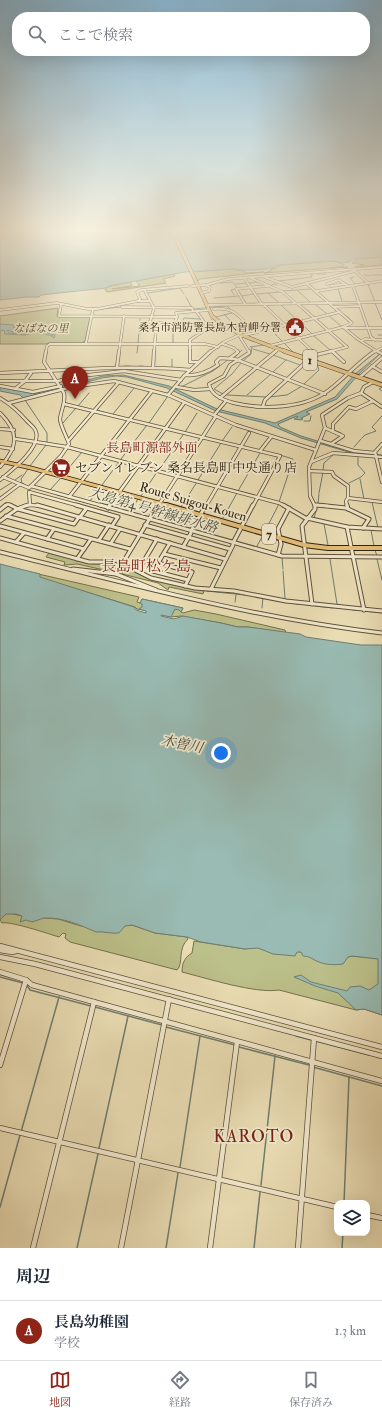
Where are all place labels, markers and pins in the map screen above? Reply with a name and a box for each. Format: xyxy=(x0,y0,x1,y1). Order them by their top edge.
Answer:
public building icon: 桑名市消防署長島木曽岬分署 xyxy=(284,316,306,338)
place label: 桑名市消防署長島木曽岬分署 xyxy=(138,321,281,334)
pin: A xyxy=(62,366,88,399)
supermarket icon: セブンイレブン 桑名長島町中央通り店 xyxy=(50,457,72,479)
place label: セブンイレブン 桑名長島町中央通り店 xyxy=(75,460,297,476)

